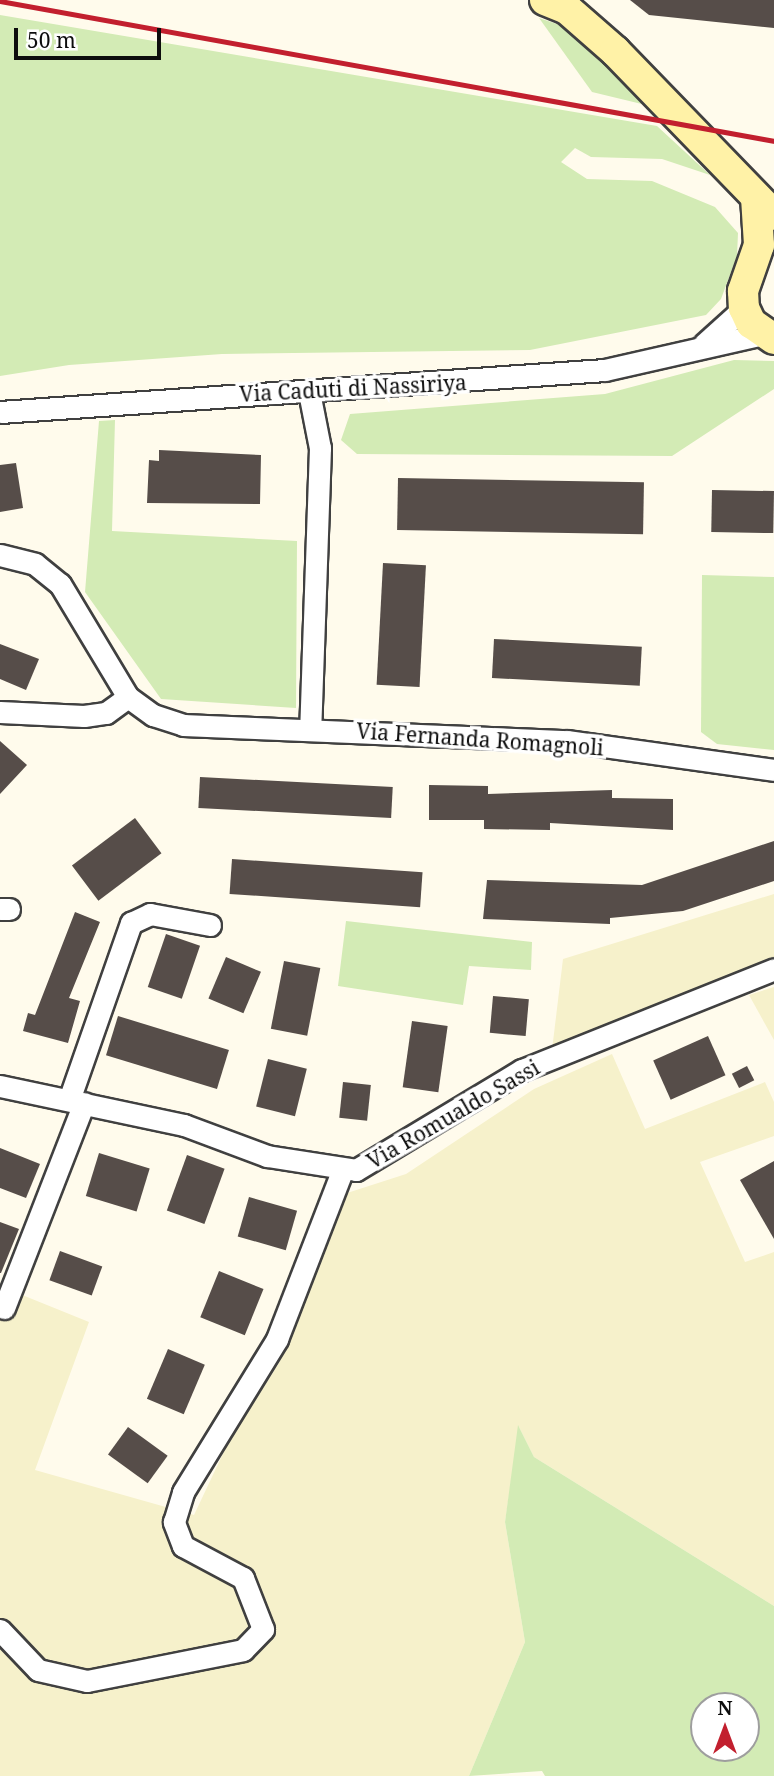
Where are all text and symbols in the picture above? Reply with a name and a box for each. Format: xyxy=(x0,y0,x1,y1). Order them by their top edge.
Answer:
scale bar xyxy=(18,14,164,58)
text: 50 m xyxy=(27,26,76,54)
street label: Via Caduti di Nassiriya xyxy=(239,369,467,407)
street label: Via Fernanda Romagnoli xyxy=(356,718,604,760)
street label: Via Romualdo Sassi xyxy=(362,1054,544,1174)
north arrow xyxy=(690,1692,760,1762)
text: N xyxy=(718,1695,732,1721)

